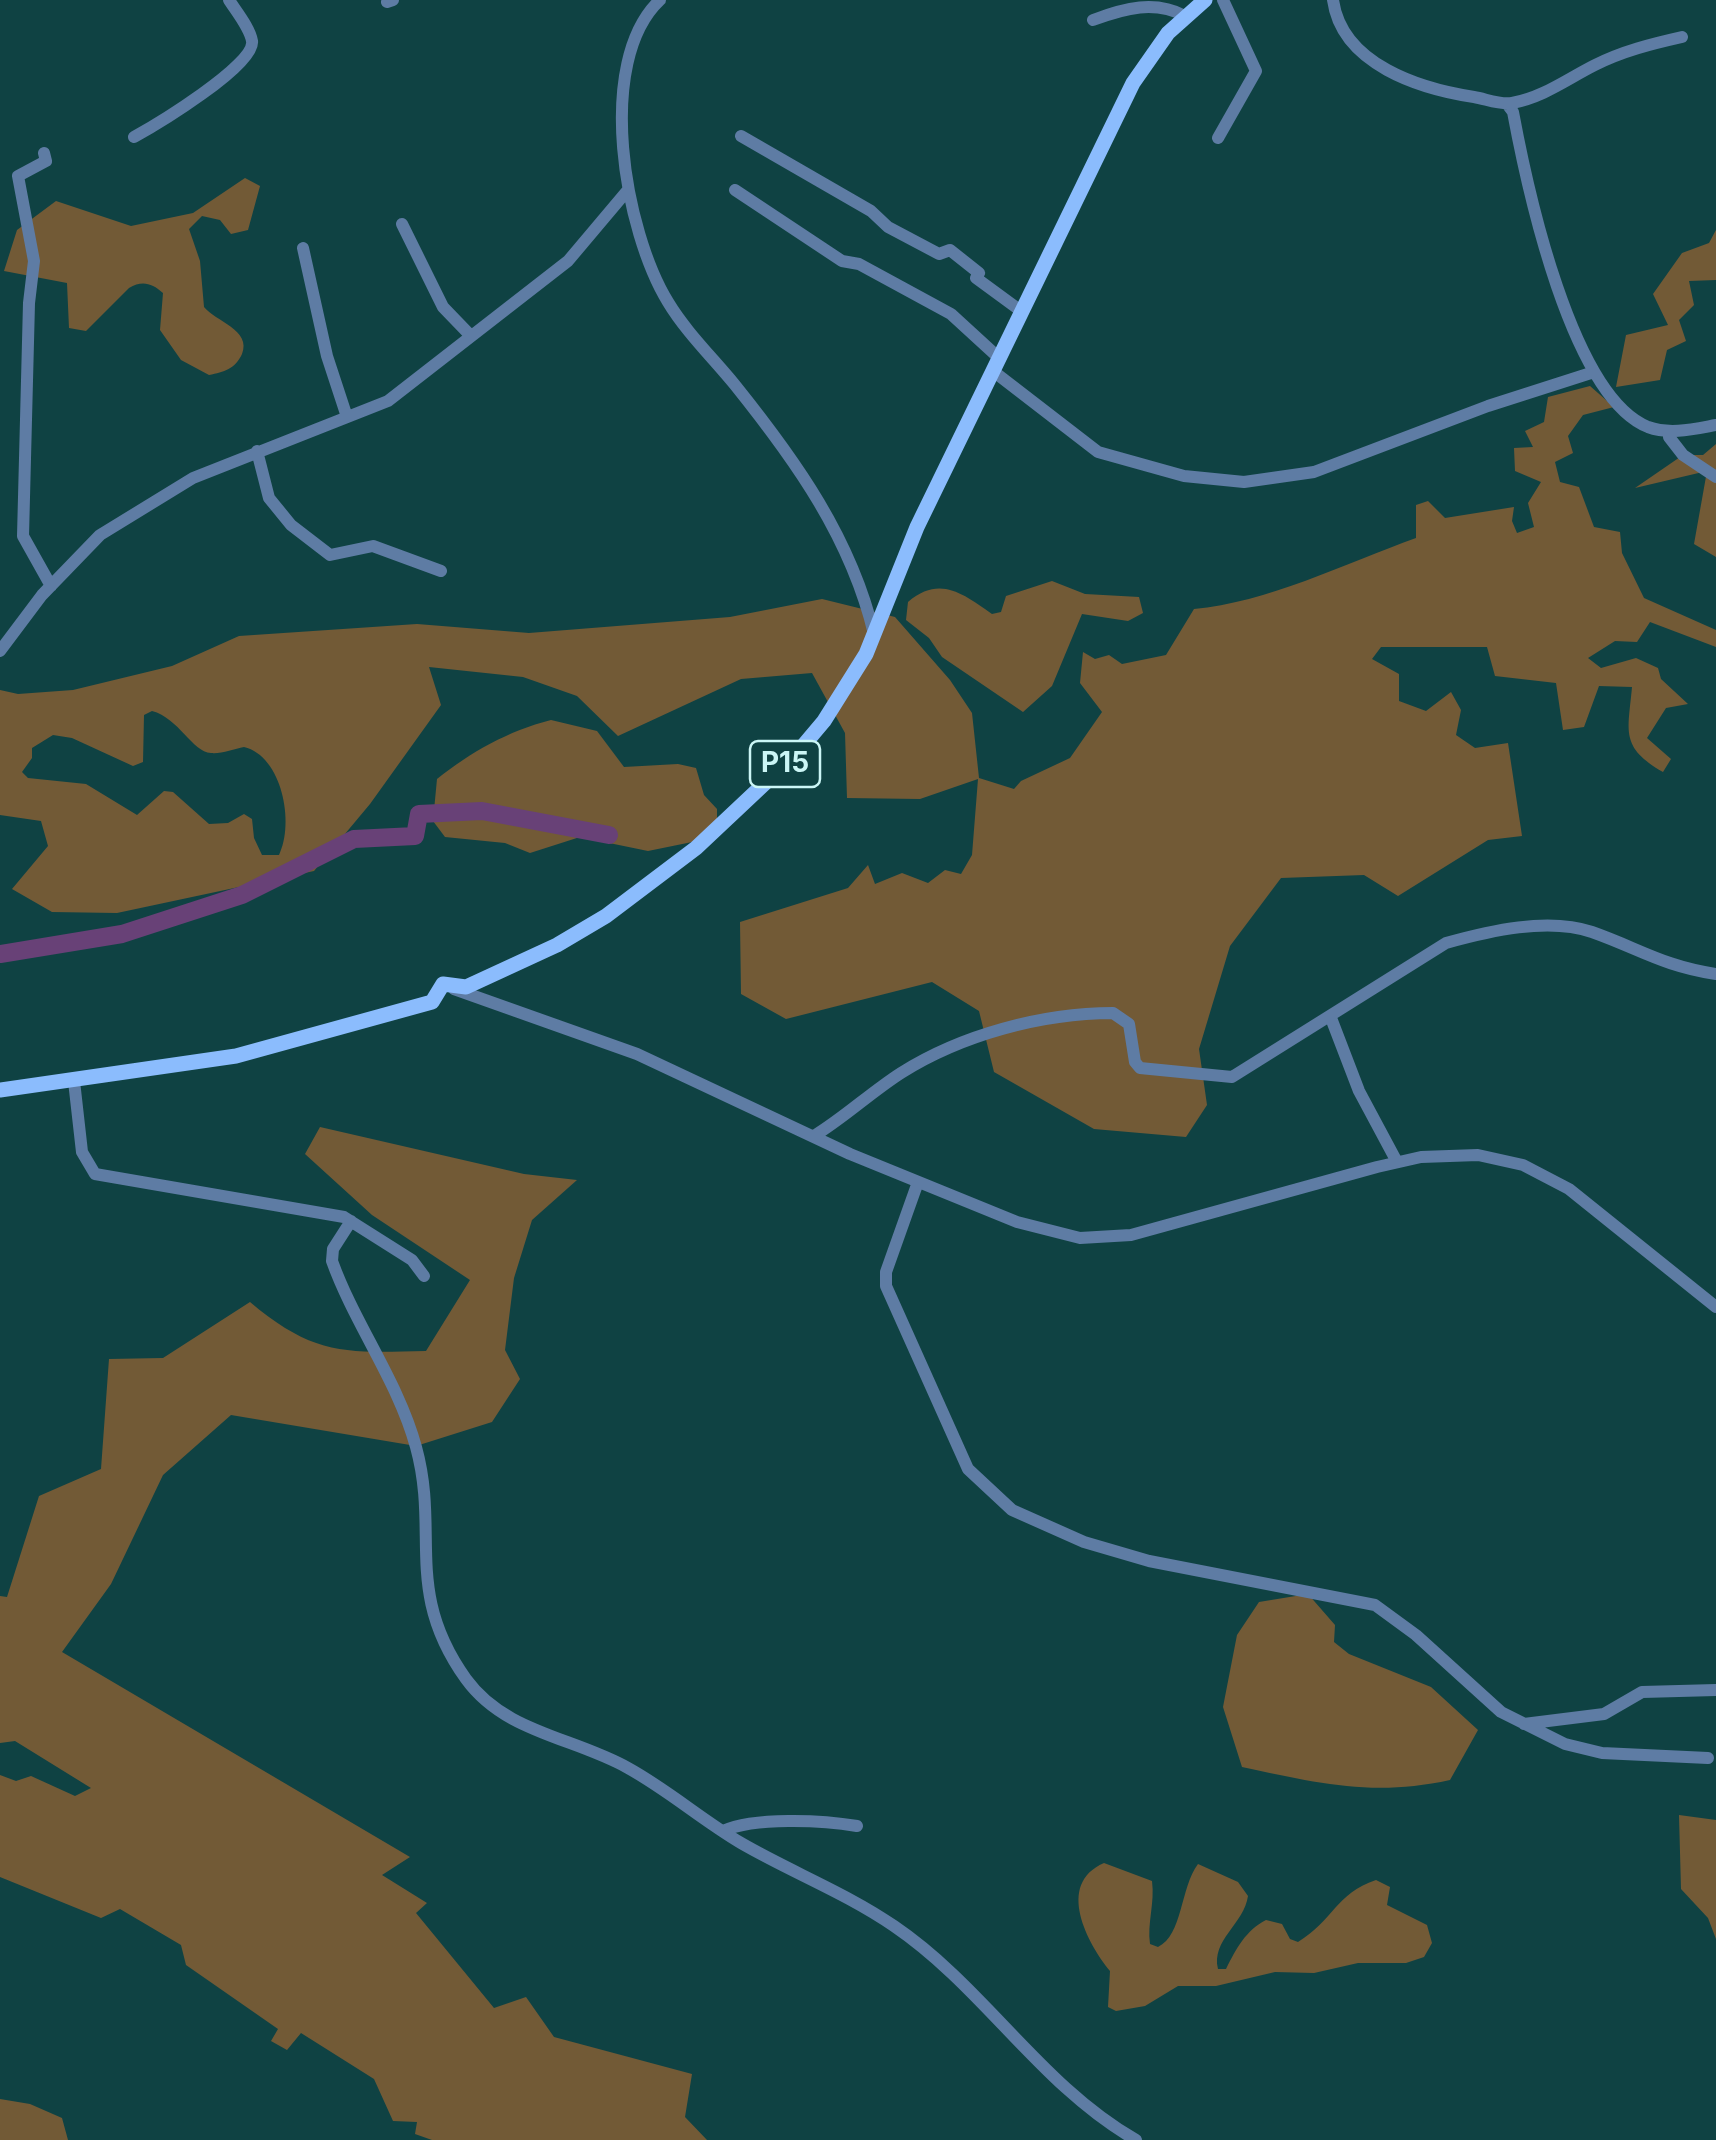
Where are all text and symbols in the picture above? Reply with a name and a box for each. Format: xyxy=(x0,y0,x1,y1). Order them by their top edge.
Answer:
road number: P15 xyxy=(750,741,820,787)

